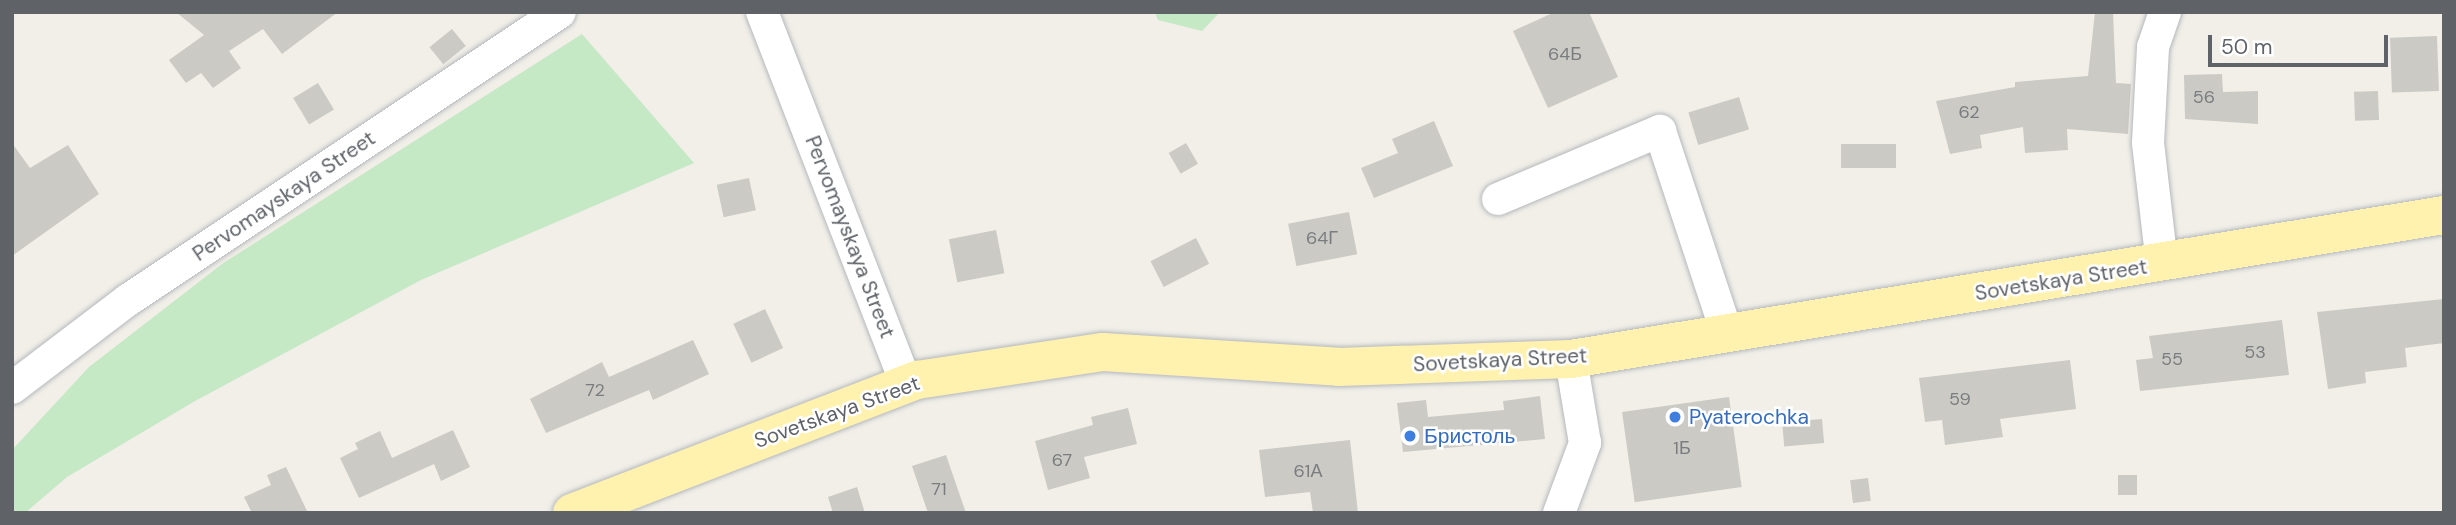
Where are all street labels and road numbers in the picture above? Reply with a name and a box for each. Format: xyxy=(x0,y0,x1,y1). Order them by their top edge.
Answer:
street label: Pervomayskaya Street xyxy=(188,125,380,267)
street label: Pervomayskaya Street xyxy=(800,132,900,342)
street label: Sovetskaya Street xyxy=(1973,254,2149,306)
street label: Sovetskaya Street xyxy=(1412,343,1588,377)
street label: Sovetskaya Street xyxy=(751,370,923,454)

